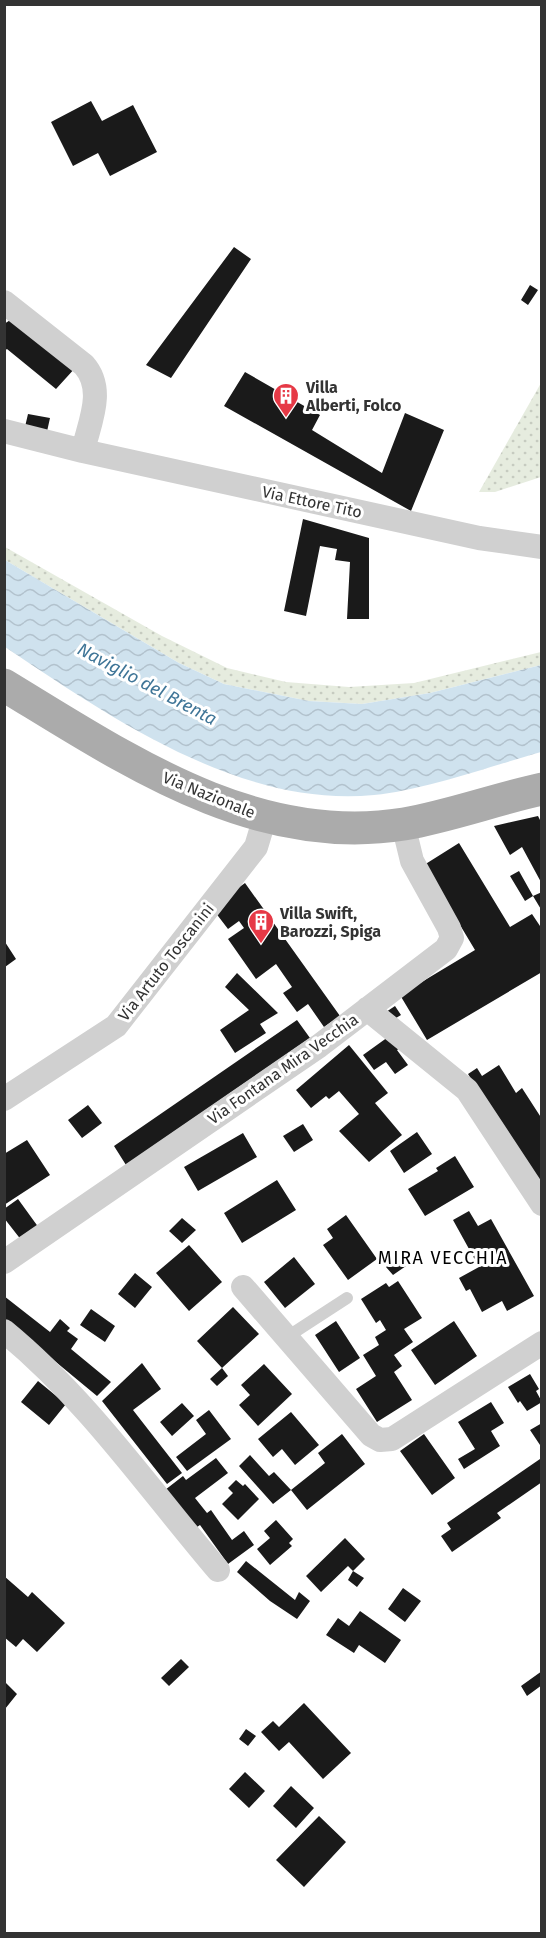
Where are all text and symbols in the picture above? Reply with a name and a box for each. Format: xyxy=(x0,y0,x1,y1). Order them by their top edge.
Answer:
place label: Villa Alberti, Folco xyxy=(305,378,401,415)
building icon: Villa Alberti, Folco xyxy=(271,381,301,419)
street label: Via Ettore Tito xyxy=(260,482,364,522)
water label: Naviglio del Brenta xyxy=(74,638,220,730)
street label: Via Nazionale xyxy=(160,768,258,822)
street label: Via Artuto Toscanini xyxy=(114,899,218,1025)
place label: Villa Swift, Barozzi, Spiga xyxy=(279,904,381,941)
building icon: Villa Swift, Barozzi, Spiga xyxy=(246,907,276,945)
street label: Via Fontana Mira Vecchia xyxy=(204,1010,362,1128)
district label: MIRA VECCHIA xyxy=(378,1247,508,1269)

